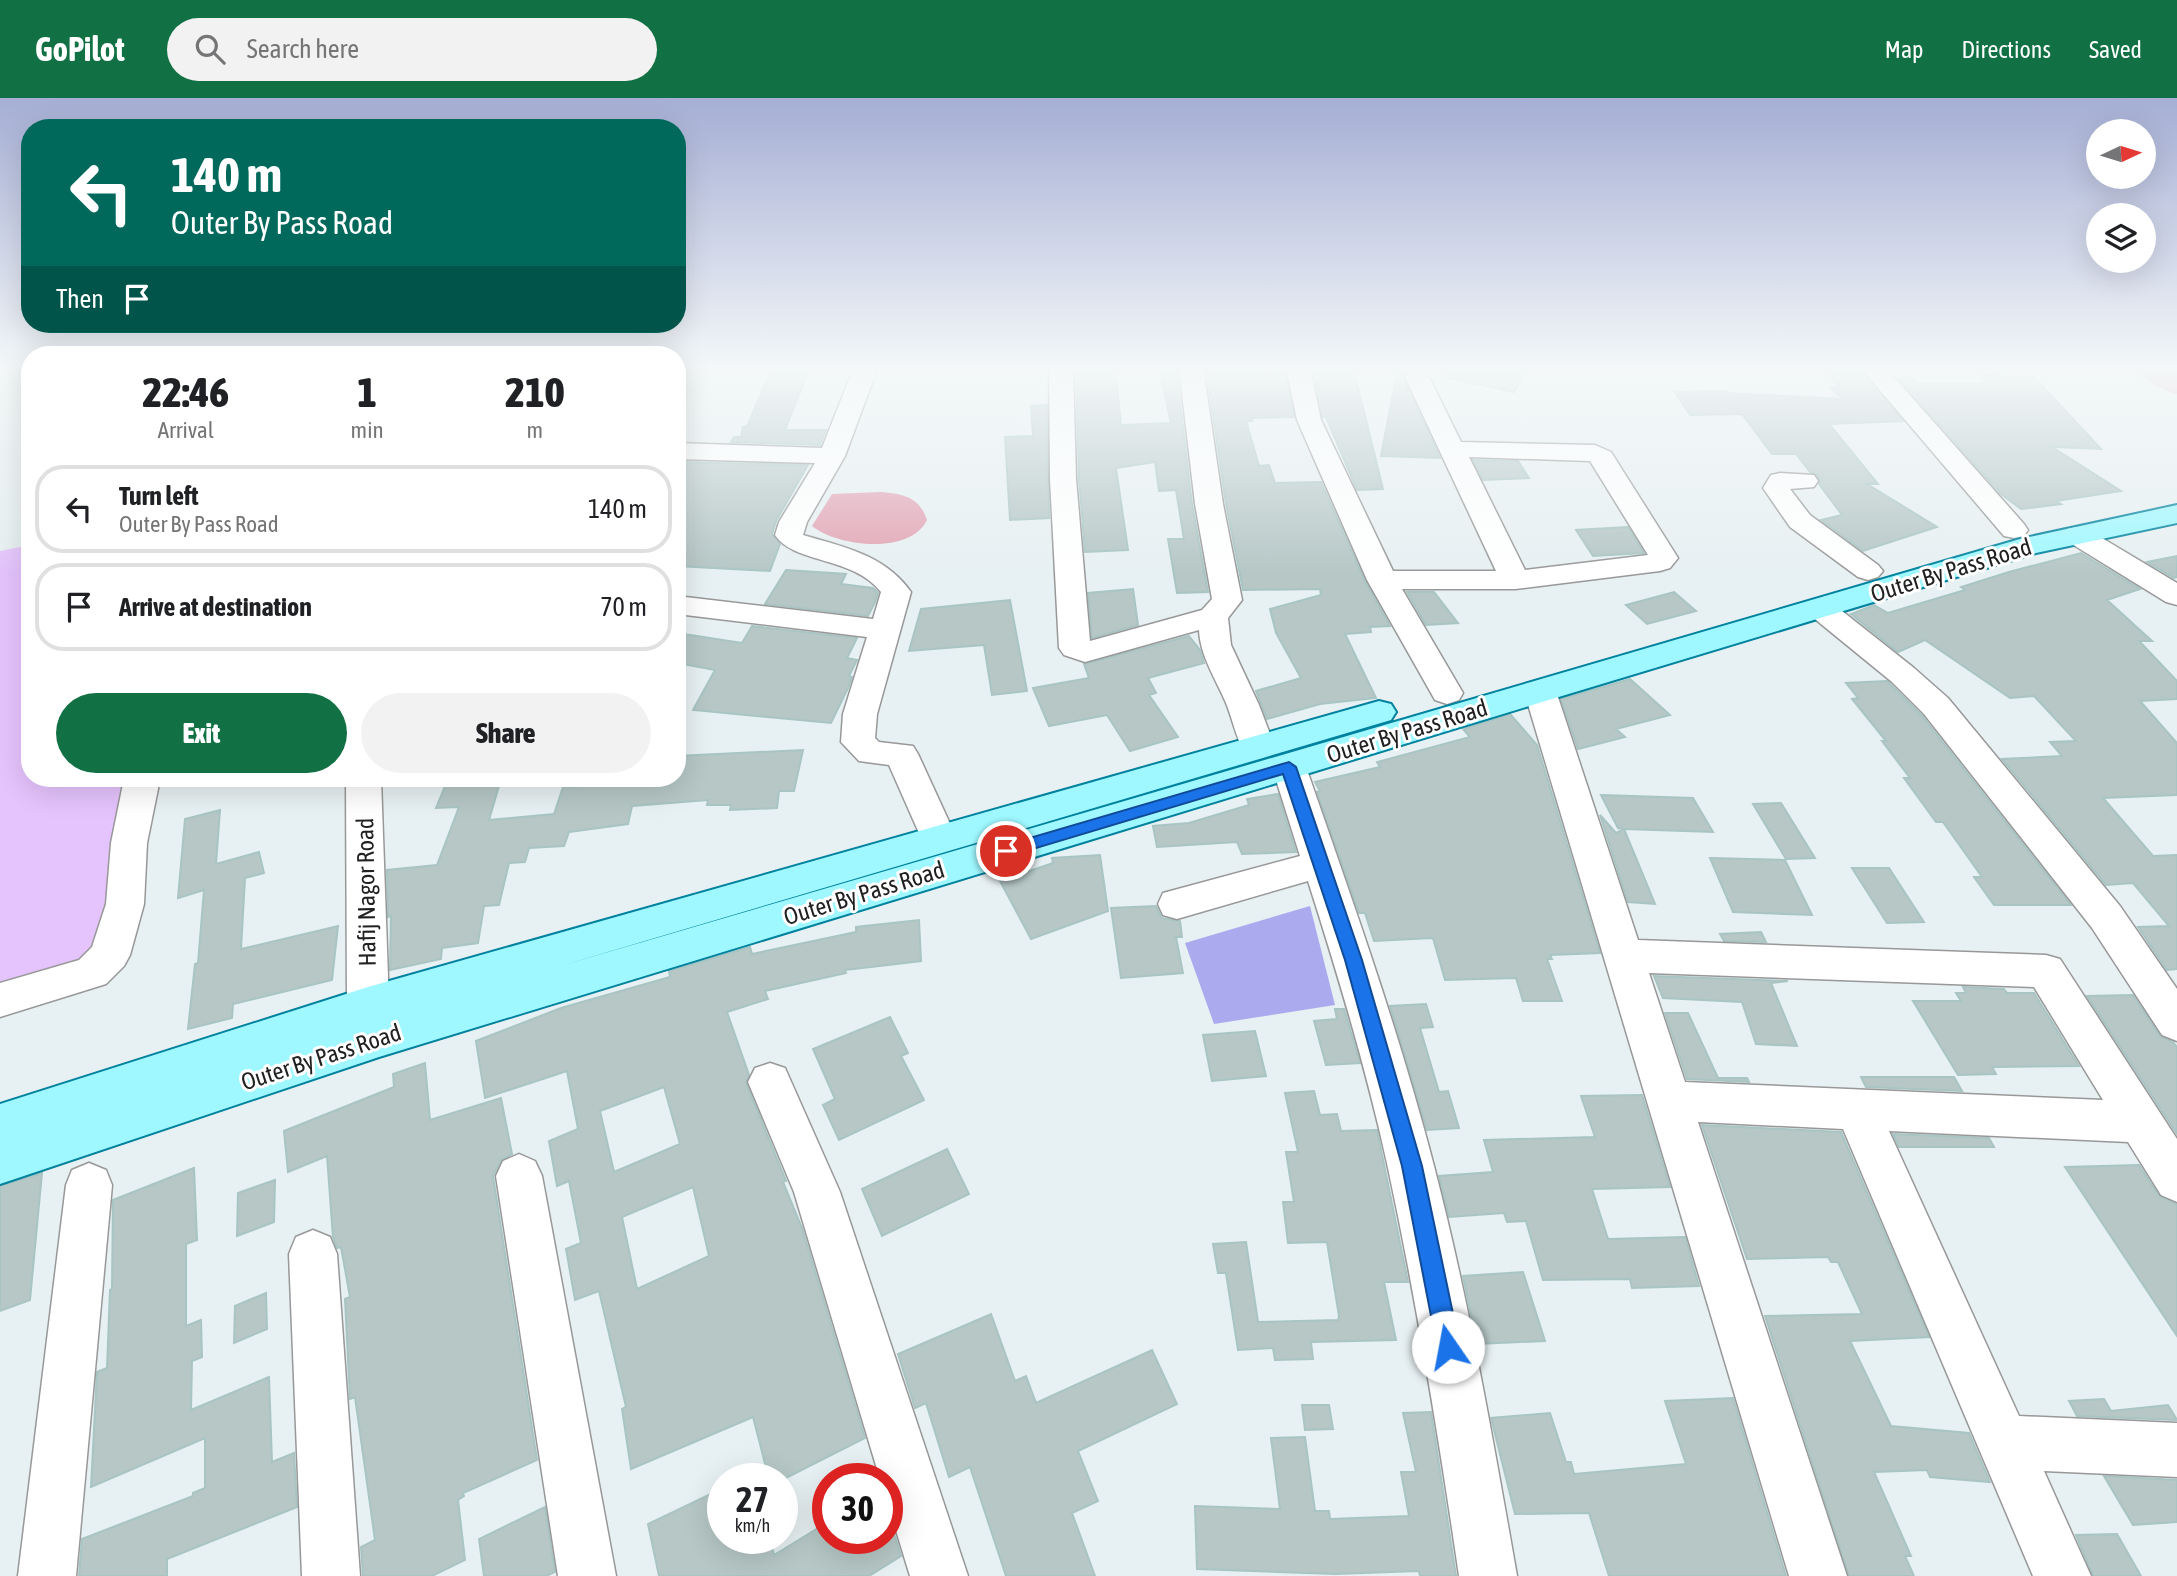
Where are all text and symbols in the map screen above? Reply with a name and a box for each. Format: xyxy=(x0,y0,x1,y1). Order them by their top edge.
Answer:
search box xyxy=(167,18,657,81)
text: GoPilot xyxy=(35,30,125,68)
icon: search xyxy=(191,30,229,68)
text: Search here xyxy=(247,34,359,64)
text: Map xyxy=(1885,36,1923,63)
text: Directions xyxy=(1961,36,2051,63)
text: Saved xyxy=(2089,36,2142,63)
north arrow xyxy=(2086,119,2156,189)
map controls xyxy=(2086,119,2156,273)
text: 140 m xyxy=(171,146,282,202)
icon: left xyxy=(56,147,147,238)
button: layers xyxy=(2086,203,2156,273)
text: Outer By Pass Road xyxy=(171,204,393,241)
icon: arrive xyxy=(118,280,156,318)
text: Then xyxy=(56,284,104,314)
text: 22:46 xyxy=(143,368,229,416)
text: 1 xyxy=(357,368,377,416)
text: 210 xyxy=(505,368,564,416)
text: Arrival xyxy=(158,417,214,443)
text: min xyxy=(351,417,384,443)
text: m xyxy=(527,417,543,443)
text: Turn left xyxy=(119,481,199,511)
icon: left xyxy=(60,490,98,528)
text: 140 m xyxy=(588,494,647,524)
text: Outer By Pass Road xyxy=(119,511,279,537)
street label: Outer By Pass Road xyxy=(1867,533,2035,607)
icon: arrive xyxy=(60,588,98,626)
text: Arrive at destination xyxy=(119,592,312,622)
text: 70 m xyxy=(600,592,647,622)
button: Exit xyxy=(56,693,347,773)
button: Share xyxy=(361,693,651,773)
street label: Outer By Pass Road xyxy=(1323,694,1491,768)
street label: Hafij Nagor Road xyxy=(351,817,381,967)
pin xyxy=(976,821,1036,881)
icon: arrive xyxy=(987,832,1025,870)
street label: Outer By Pass Road xyxy=(780,856,948,930)
street label: Outer By Pass Road xyxy=(238,1018,404,1096)
position arrow xyxy=(1411,1310,1485,1384)
speed limit sign: 30 xyxy=(812,1463,903,1554)
text: 27 xyxy=(736,1479,769,1519)
text: km/h xyxy=(735,1515,770,1536)

